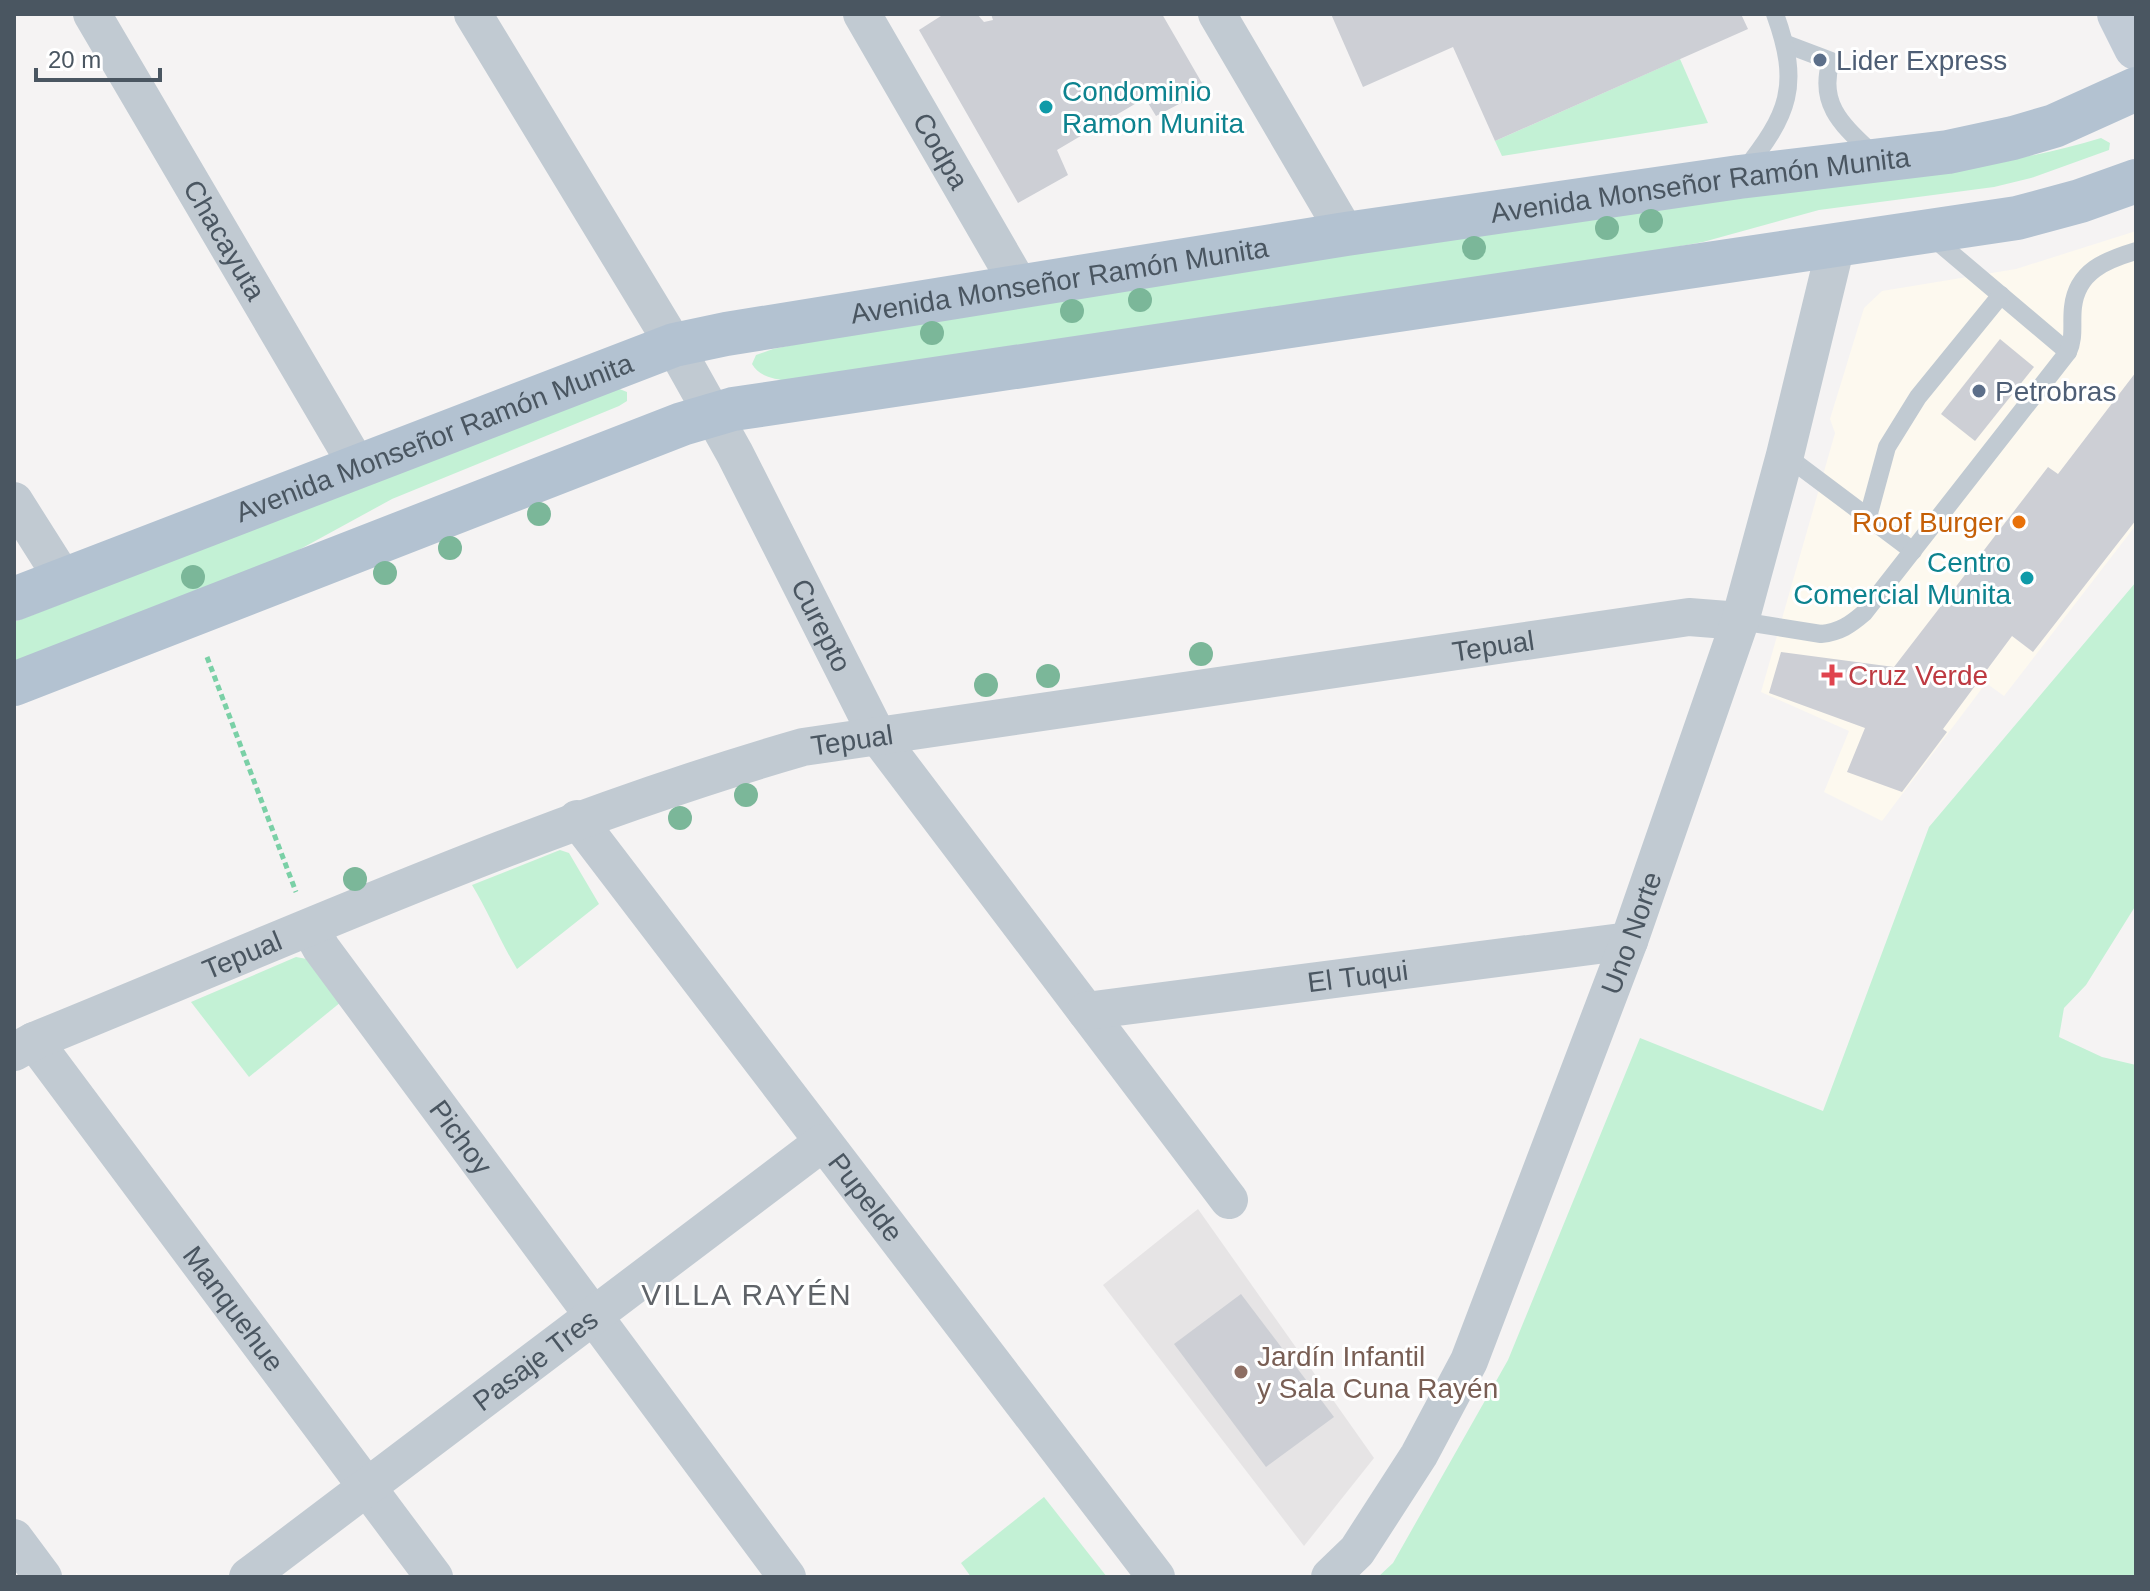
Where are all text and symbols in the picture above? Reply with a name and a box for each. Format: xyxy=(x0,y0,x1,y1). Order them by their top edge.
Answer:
scale bar xyxy=(36,32,160,82)
place label: Lider Express xyxy=(1836,45,2007,76)
text: 20 m xyxy=(48,46,101,73)
marker: Lider Express xyxy=(1811,51,1829,69)
place label: Condominio Ramon Munita xyxy=(1062,76,1245,139)
marker: Condominio Ramon Munita xyxy=(1037,98,1055,116)
street label: Codpa xyxy=(907,107,975,195)
street label: Avenida Monseñor Ramón Munita xyxy=(1488,141,1912,228)
street label: Chacayuta xyxy=(177,174,272,306)
street label: Avenida Monseñor Ramón Munita xyxy=(848,231,1271,329)
street label: Avenida Monseñor Ramón Munita xyxy=(231,347,637,528)
place label: Petrobras xyxy=(1995,376,2116,407)
marker: Petrobras xyxy=(1970,382,1988,400)
place label: Roof Burger xyxy=(1852,507,2003,538)
marker: Roof Burger xyxy=(2010,513,2028,531)
place label: Centro Comercial Munita xyxy=(1793,547,2011,610)
marker: Centro Comercial Munita xyxy=(2018,569,2036,587)
street label: Curepto xyxy=(785,574,858,677)
street label: Tepual xyxy=(1450,624,1536,667)
place label: Cruz Verde xyxy=(1848,660,1988,691)
marker: Cruz Verde xyxy=(1823,666,1841,684)
street label: Tepual xyxy=(809,718,895,761)
street label: Uno Norte xyxy=(1595,868,1667,998)
street label: Tepual xyxy=(198,925,286,985)
street label: El Tuqui xyxy=(1306,954,1410,998)
street label: Pichoy xyxy=(424,1094,498,1180)
street label: Pupelde xyxy=(822,1147,909,1248)
street label: Manquehue xyxy=(177,1240,290,1377)
district label: VILLA RAYÉN xyxy=(641,1278,853,1311)
street label: Pasaje Tres xyxy=(467,1303,604,1417)
place label: Jardín Infantil y Sala Cuna Rayén xyxy=(1257,1341,1498,1404)
marker: Jardín Infantil y Sala Cuna Rayén xyxy=(1232,1363,1250,1381)

